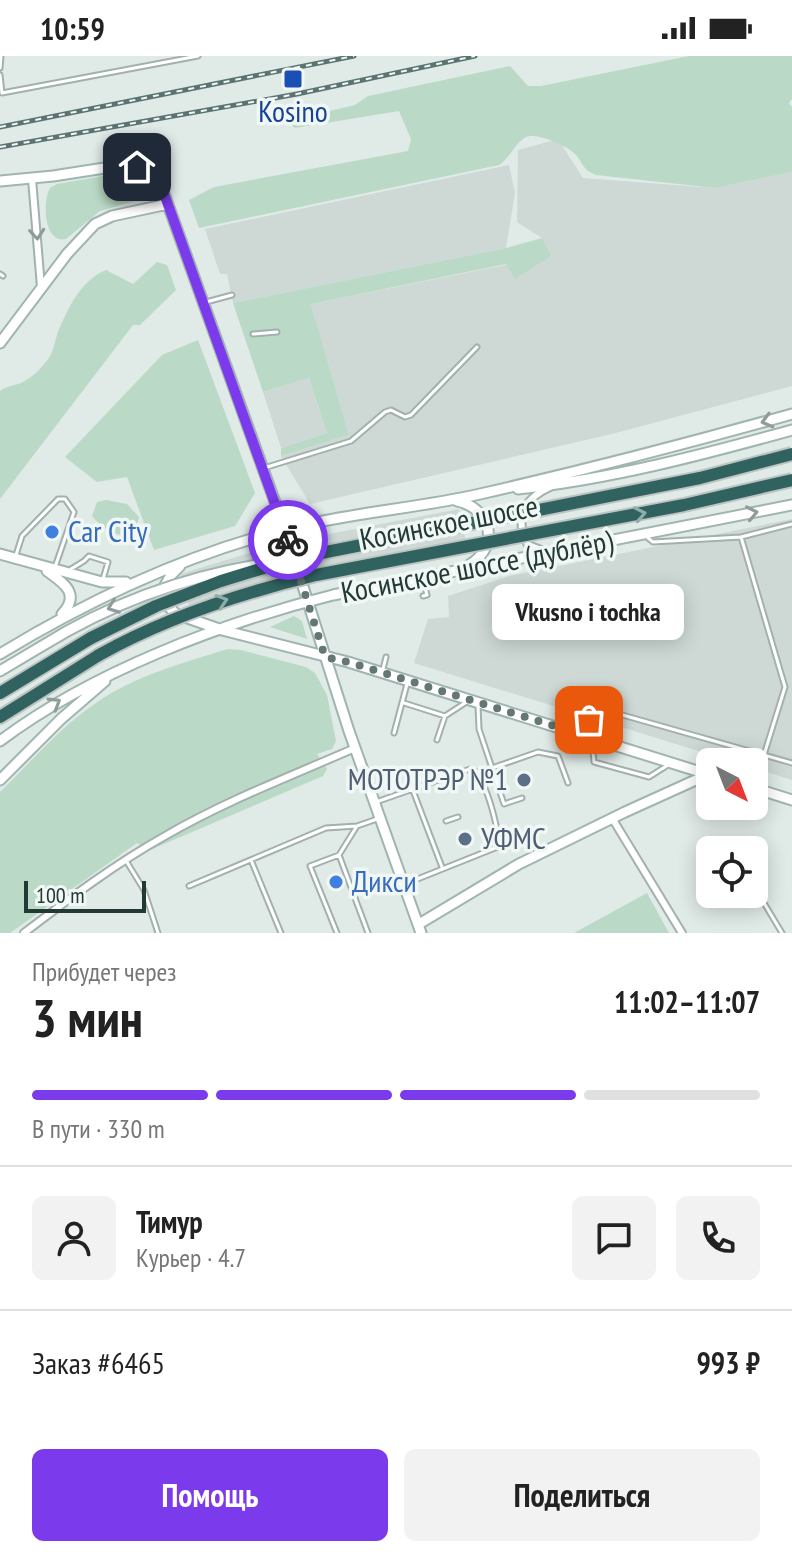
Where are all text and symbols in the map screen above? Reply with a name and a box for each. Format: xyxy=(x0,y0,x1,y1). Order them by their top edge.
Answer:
text: 10:59 xyxy=(40,9,105,48)
marker: Kosino xyxy=(282,68,304,90)
place label: Kosino xyxy=(258,91,328,130)
pin xyxy=(103,133,171,201)
icon: home xyxy=(115,145,159,189)
one-way arrow xyxy=(28,228,45,241)
one-way arrow xyxy=(761,412,774,428)
street label: Косинское шоссе xyxy=(356,485,541,558)
courier xyxy=(248,500,328,580)
one-way arrow xyxy=(745,505,759,522)
one-way arrow xyxy=(633,506,647,523)
place label: Car City xyxy=(68,511,148,550)
icon: bike xyxy=(266,518,310,562)
street label: Косинское шоссе (дублёр) xyxy=(338,520,616,611)
marker: Car City xyxy=(43,523,61,541)
callout: Vkusno i tochka xyxy=(493,584,685,640)
one-way arrow xyxy=(214,595,228,611)
text: Vkusno i tochka xyxy=(515,595,661,628)
one-way arrow xyxy=(107,597,121,614)
pin xyxy=(555,686,623,754)
one-way arrow xyxy=(46,698,61,713)
icon: bag xyxy=(567,698,611,742)
north arrow xyxy=(696,748,768,820)
map controls xyxy=(696,748,768,908)
place label: МОТОТРЭР №1 xyxy=(348,759,508,798)
marker: МОТОТРЭР №1 xyxy=(515,771,533,789)
place label: УФМС xyxy=(481,818,546,857)
marker: УФМС xyxy=(456,830,474,848)
button: locate xyxy=(696,836,768,908)
place label: Дикси xyxy=(352,861,417,900)
marker: Дикси xyxy=(327,873,345,891)
scale bar xyxy=(24,877,146,913)
text: 100 m xyxy=(36,881,85,909)
text: Прибудет через xyxy=(32,955,176,988)
text: 11:02–11:07 xyxy=(614,982,760,1021)
text: 3 мин xyxy=(32,984,143,1051)
text: В пути · 330 m xyxy=(32,1112,165,1145)
button: person xyxy=(32,1196,116,1280)
button: chat xyxy=(572,1196,656,1280)
button: phone xyxy=(676,1196,760,1280)
text: Тимур xyxy=(136,1202,203,1241)
text: Курьер · 4.7 xyxy=(136,1241,246,1274)
text: Заказ #6465 xyxy=(32,1343,165,1382)
text: 993 ₽ xyxy=(696,1343,760,1382)
button: Помощь xyxy=(32,1449,388,1541)
button: Поделиться xyxy=(404,1449,760,1541)

